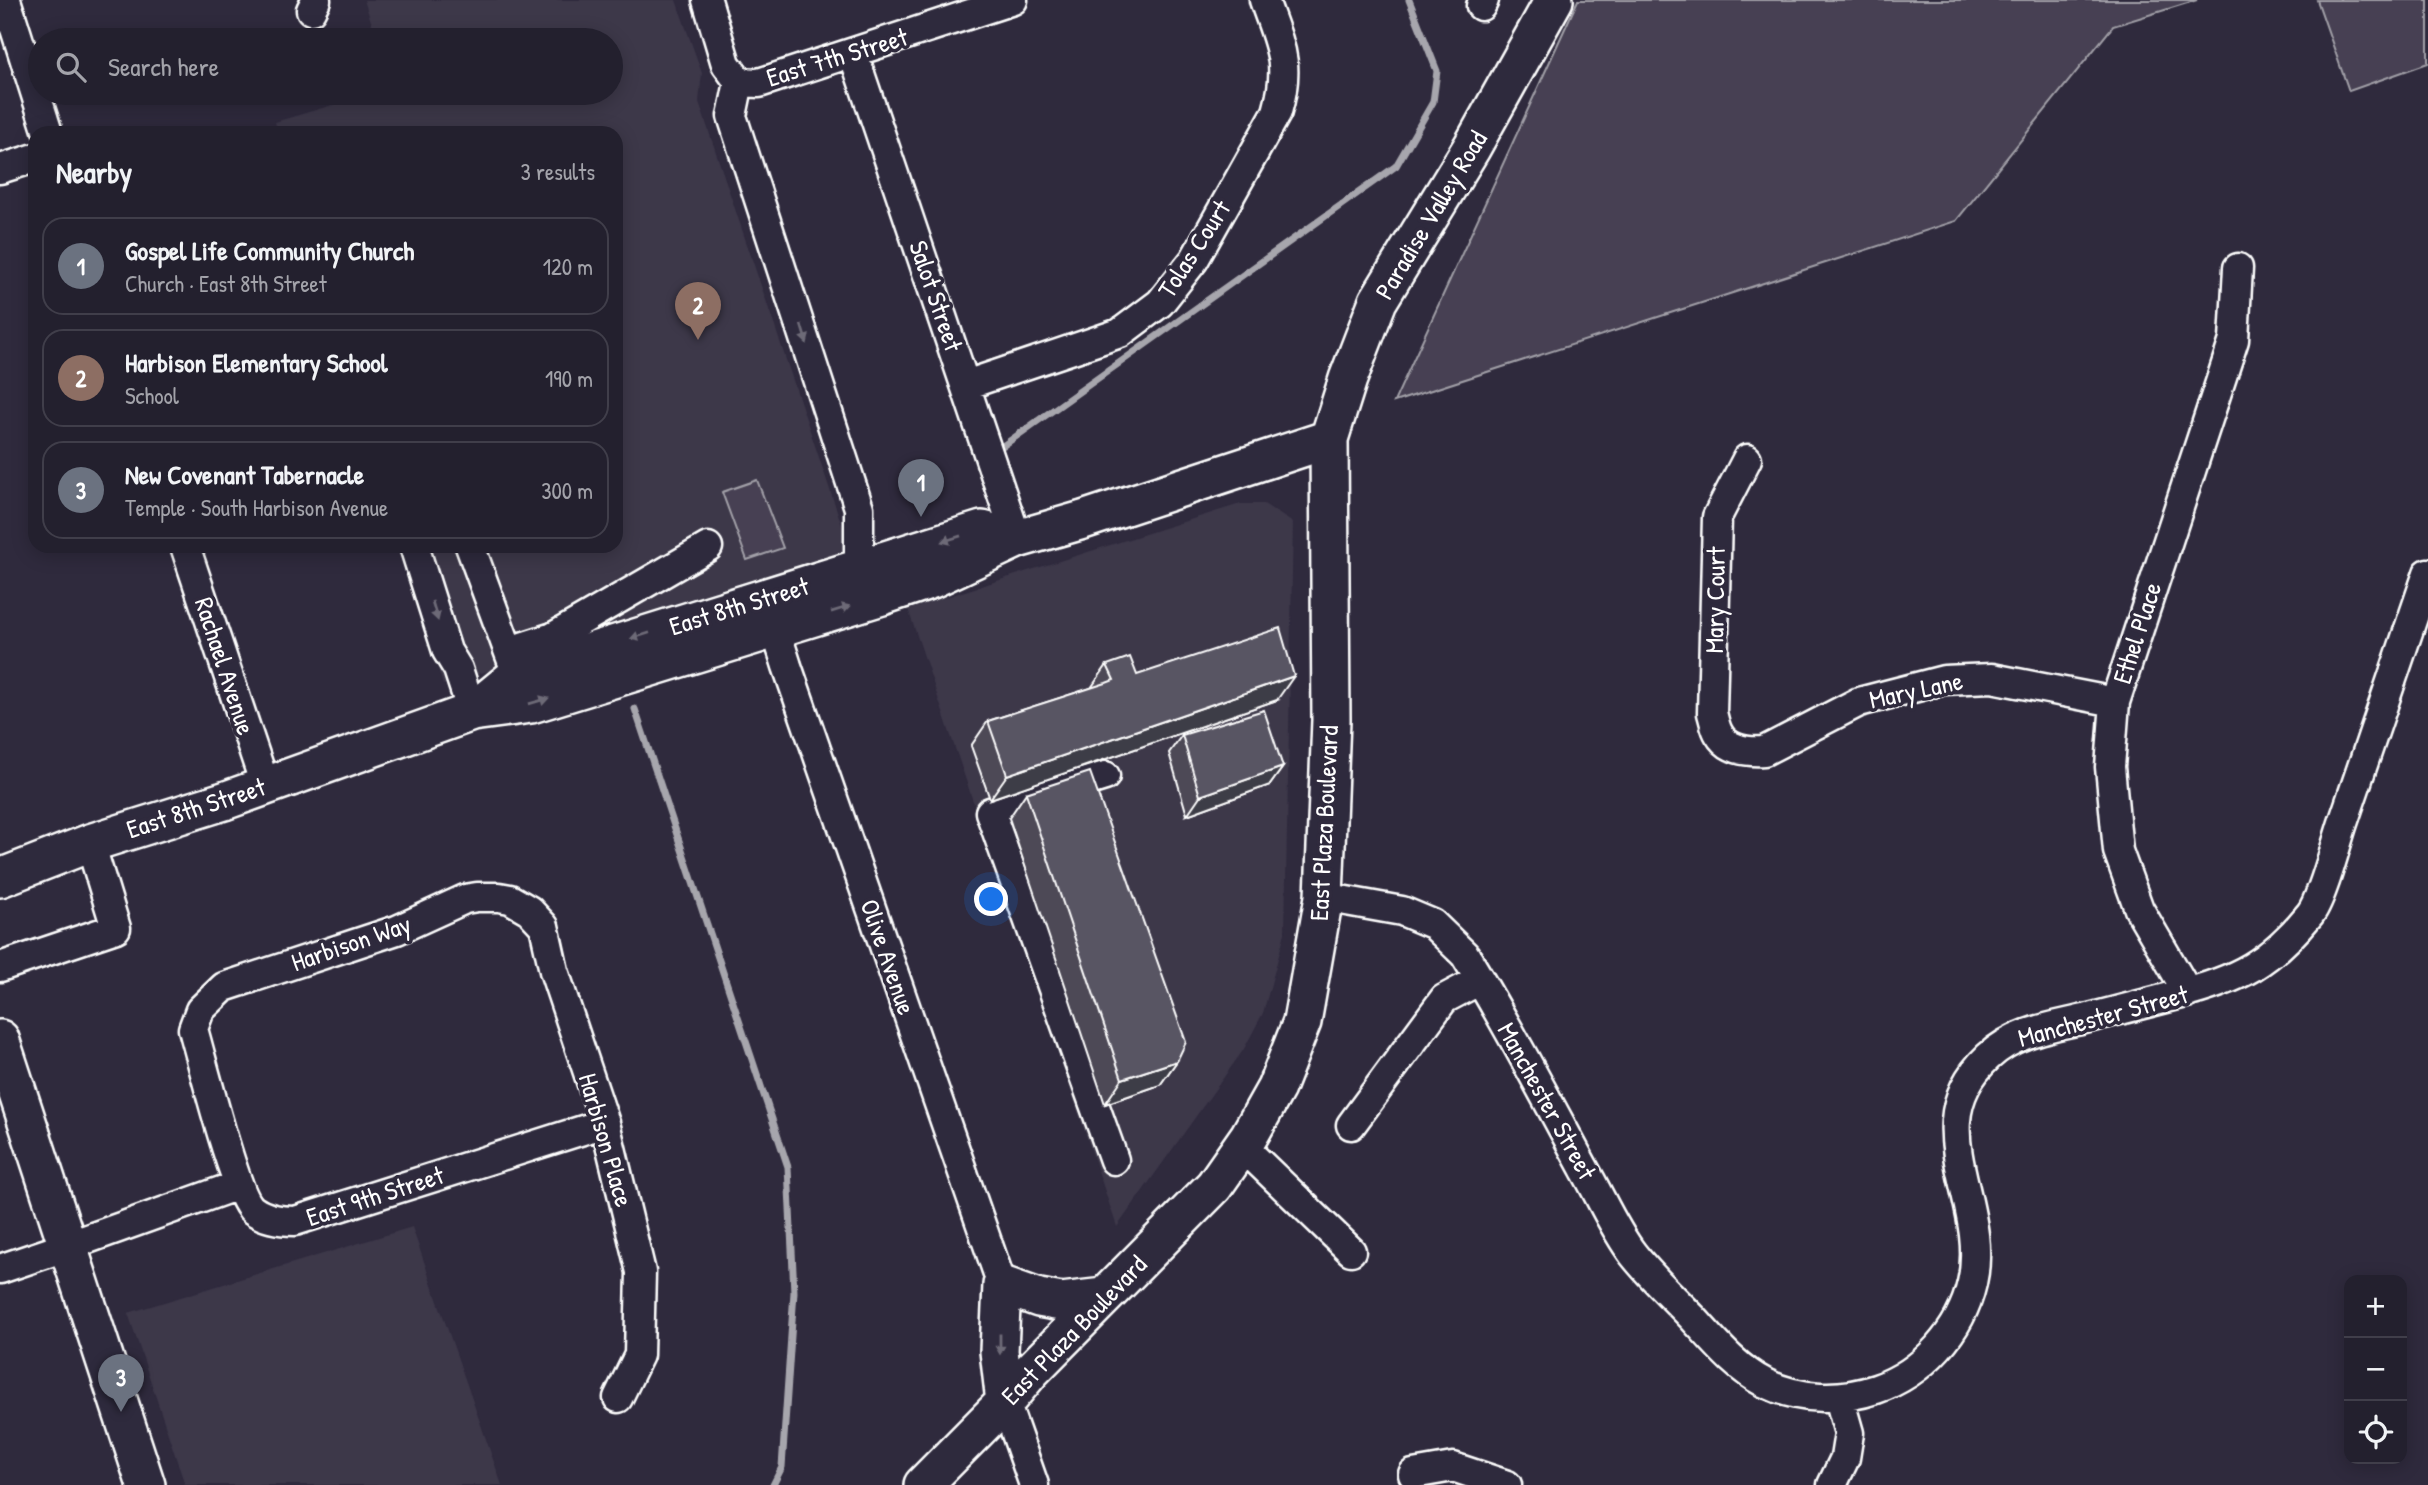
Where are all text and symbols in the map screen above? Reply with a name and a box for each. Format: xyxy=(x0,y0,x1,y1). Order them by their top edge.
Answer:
street label: East 7th Street xyxy=(762,18,913,95)
search box xyxy=(28,28,623,105)
icon: search xyxy=(52,48,90,86)
text: Search here xyxy=(108,49,219,84)
street label: Paradise Valley Road xyxy=(1366,124,1495,306)
text: Nearby xyxy=(56,152,132,192)
text: 3 results xyxy=(520,156,595,187)
street label: Tolas Court xyxy=(1149,192,1239,304)
text: Gospel Life Community Church xyxy=(125,233,414,268)
street label: Salot Street xyxy=(901,236,972,357)
text: 1 xyxy=(77,251,85,282)
text: 120 m xyxy=(543,251,593,282)
text: Church · East 8th Street xyxy=(125,268,327,299)
pin: 2 xyxy=(675,282,721,340)
one-way arrow xyxy=(799,324,809,345)
text: Harbison Elementary School xyxy=(125,345,388,380)
text: 2 xyxy=(76,363,86,394)
text: 190 m xyxy=(545,363,593,394)
text: School xyxy=(125,380,179,411)
text: New Covenant Tabernacle xyxy=(125,457,364,492)
pin: 1 xyxy=(898,459,944,517)
text: 3 xyxy=(76,475,86,506)
text: 300 m xyxy=(541,475,593,506)
text: Temple · South Harbison Avenue xyxy=(125,492,388,523)
one-way arrow xyxy=(940,535,961,545)
street label: Mary Court xyxy=(1696,545,1733,654)
street label: East 8th Street xyxy=(665,567,814,643)
street label: Ethel Place xyxy=(2104,578,2169,688)
street label: Rachael Avenue xyxy=(187,593,264,739)
one-way arrow xyxy=(430,601,440,622)
one-way arrow xyxy=(830,603,851,613)
one-way arrow xyxy=(630,631,651,642)
street label: Mary Lane xyxy=(1866,663,1966,716)
one-way arrow xyxy=(529,696,550,706)
street label: East Plaza Boulevard xyxy=(1301,724,1346,922)
street label: East 8th Street xyxy=(122,768,271,846)
your location xyxy=(974,882,1008,916)
street label: Olive Avenue xyxy=(852,894,925,1019)
street label: Harbison Way xyxy=(286,906,415,979)
street label: Manchester Street xyxy=(2014,976,2193,1055)
street label: Manchester Street xyxy=(1490,1016,1606,1187)
street label: Harbison Place xyxy=(571,1069,642,1211)
street label: East 9th Street xyxy=(302,1157,449,1234)
street label: East Plaza Boulevard xyxy=(993,1247,1154,1412)
map controls xyxy=(2344,1275,2407,1464)
button: + xyxy=(2344,1275,2407,1338)
one-way arrow xyxy=(994,1333,1006,1355)
button: − xyxy=(2344,1338,2407,1401)
pin: 3 xyxy=(98,1354,144,1412)
button: locate xyxy=(2344,1401,2407,1464)

